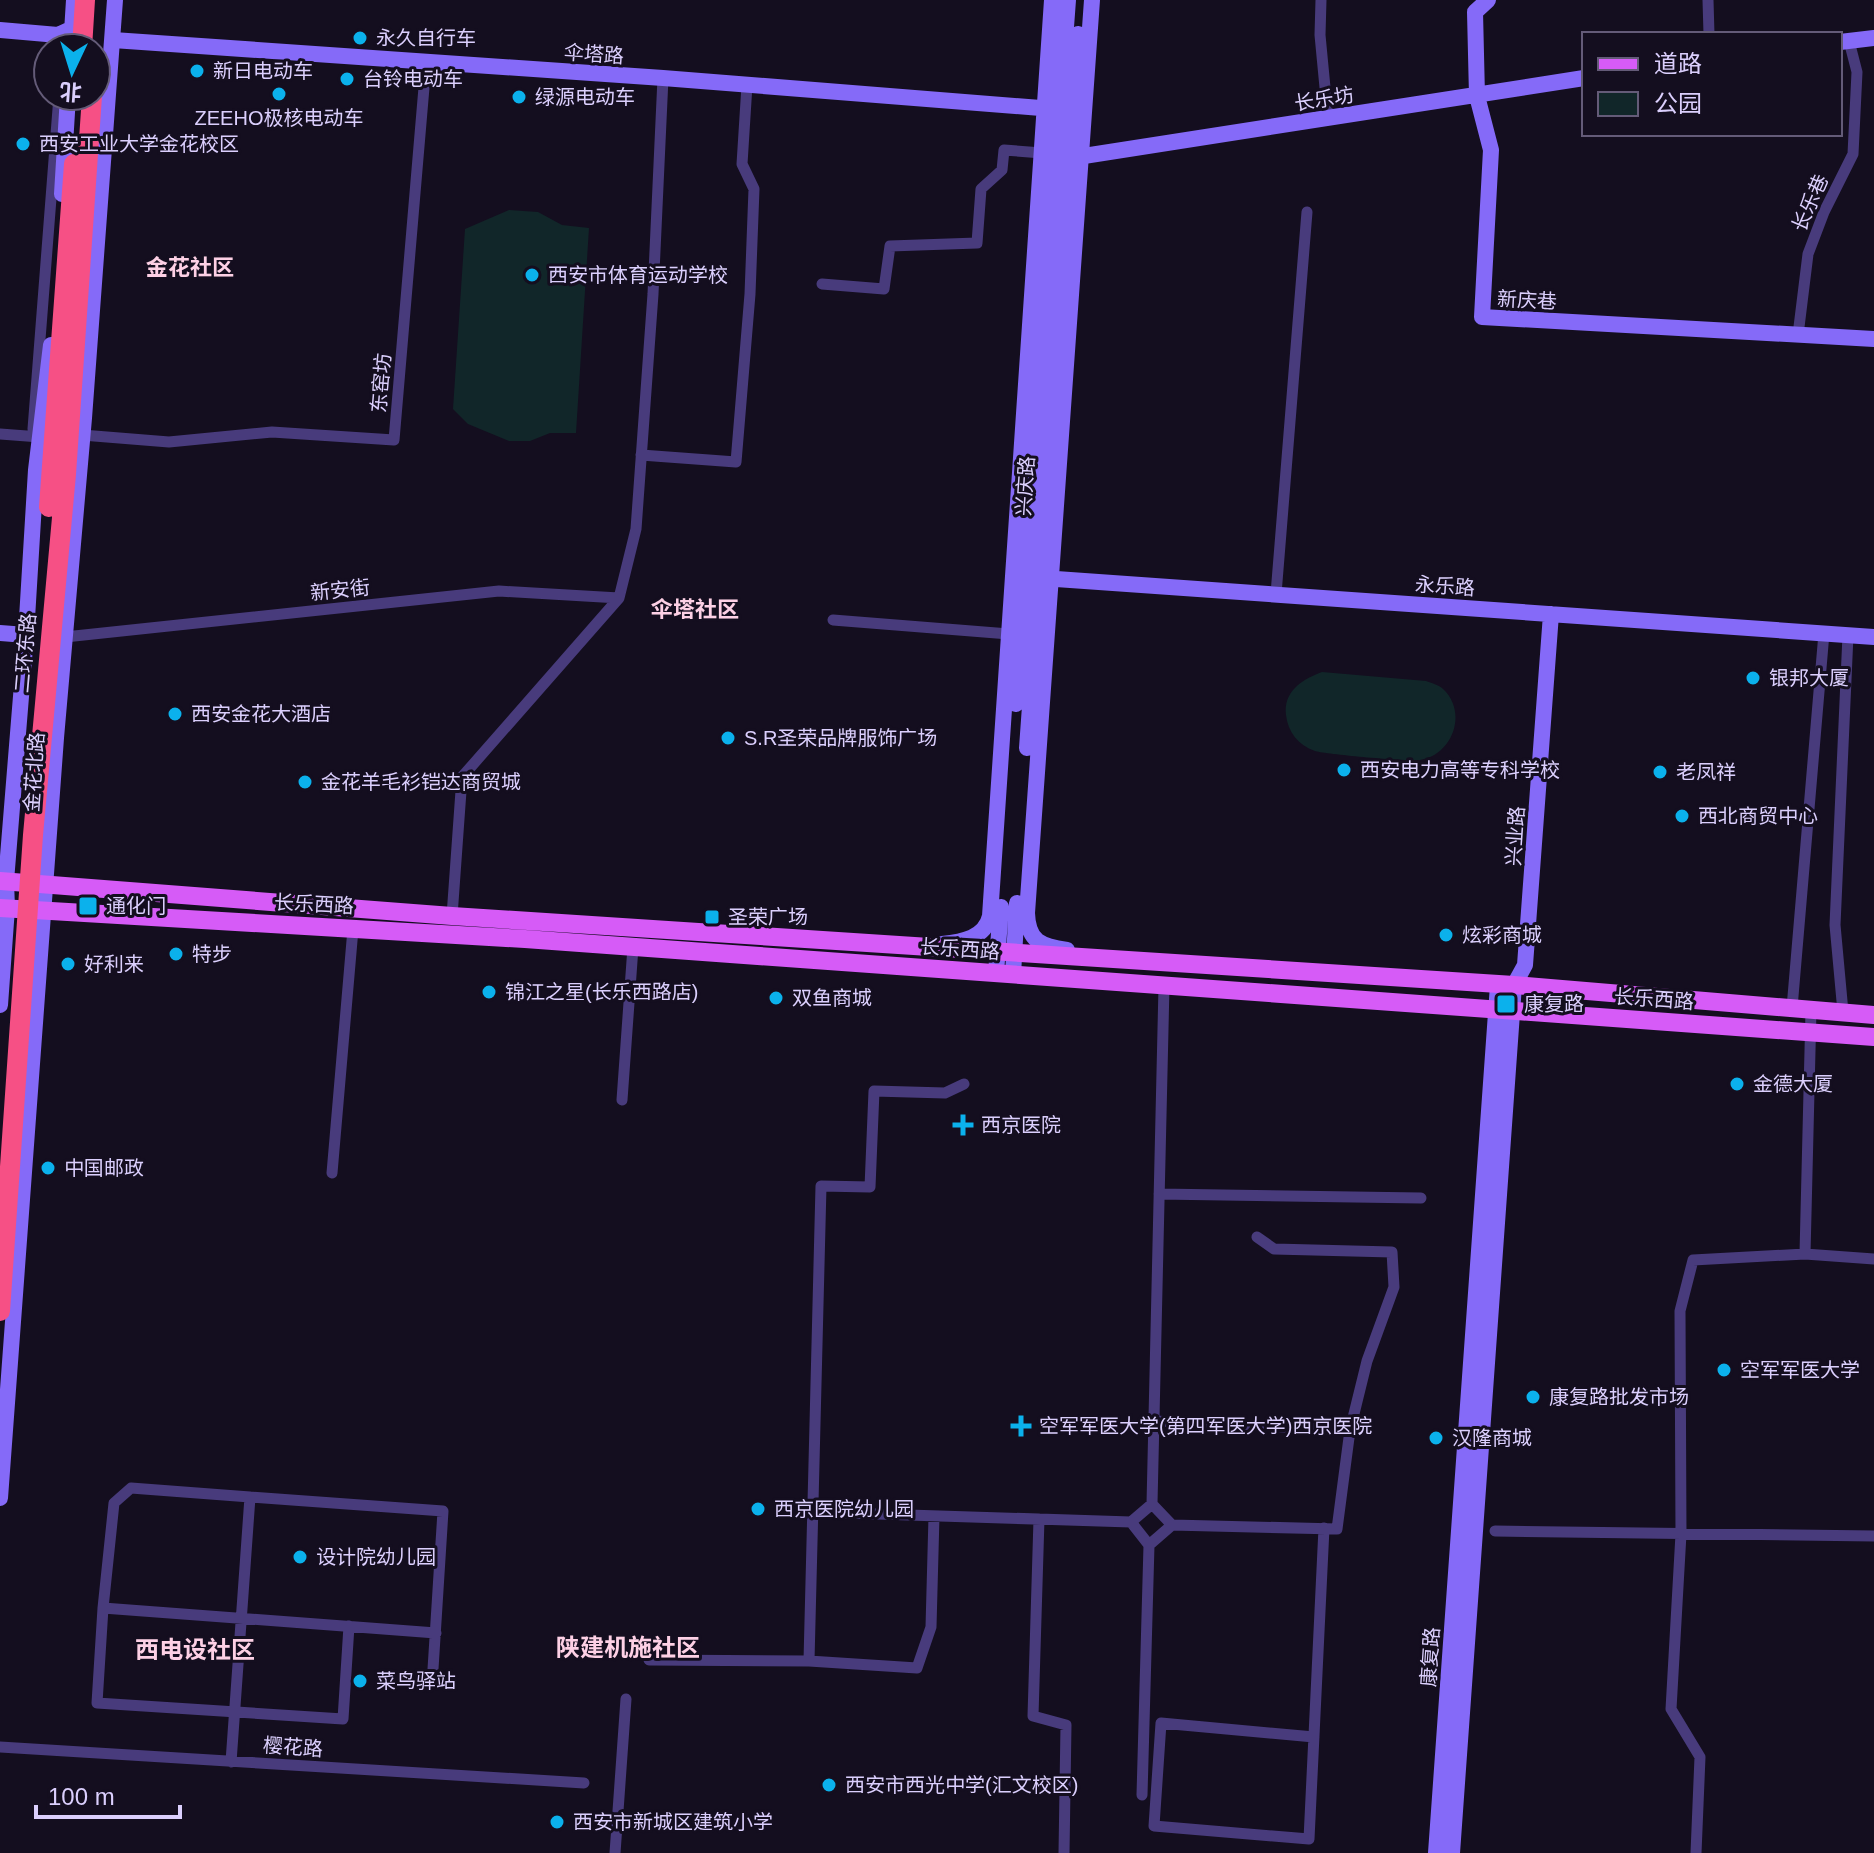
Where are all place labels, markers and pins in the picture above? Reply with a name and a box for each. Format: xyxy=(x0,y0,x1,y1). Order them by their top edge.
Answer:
place label: 永久自行车 xyxy=(376,27,476,49)
marker: 永久自行车 xyxy=(351,29,369,47)
place label: 新日电动车 xyxy=(213,60,313,82)
marker: 新日电动车 xyxy=(188,62,206,80)
place label: 台铃电动车 xyxy=(363,68,463,90)
marker: 台铃电动车 xyxy=(338,70,356,88)
marker: ZEEHO极核电动车 xyxy=(270,85,288,103)
place label: 绿源电动车 xyxy=(535,86,635,108)
marker: 绿源电动车 xyxy=(510,88,528,106)
place label: ZEEHO极核电动车 xyxy=(195,107,363,129)
place label: 西安工业大学金花校区 xyxy=(39,133,239,155)
marker: 西安工业大学金花校区 xyxy=(14,135,32,153)
place label: 西安市体育运动学校 xyxy=(548,264,728,286)
marker: 西安市体育运动学校 xyxy=(523,266,541,284)
place label: 银邦大厦 xyxy=(1769,667,1849,689)
marker: 银邦大厦 xyxy=(1744,669,1762,687)
place label: 西安金花大酒店 xyxy=(191,703,331,725)
marker: 西安金花大酒店 xyxy=(166,705,184,723)
place label: S.R圣荣品牌服饰广场 xyxy=(744,727,937,749)
marker: S.R圣荣品牌服饰广场 xyxy=(719,729,737,747)
place label: 西安电力高等专科学校 xyxy=(1360,759,1560,781)
marker: 西安电力高等专科学校 xyxy=(1335,761,1353,779)
place label: 老凤祥 xyxy=(1676,761,1736,783)
marker: 老凤祥 xyxy=(1651,763,1669,781)
place label: 金花羊毛衫铠达商贸城 xyxy=(321,771,521,793)
marker: 金花羊毛衫铠达商贸城 xyxy=(296,773,314,791)
place label: 西北商贸中心 xyxy=(1698,805,1818,827)
marker: 西北商贸中心 xyxy=(1673,807,1691,825)
marker: 通化门 xyxy=(77,895,99,917)
place label: 通化门 xyxy=(106,895,166,917)
place label: 圣荣广场 xyxy=(728,906,808,928)
marker: 圣荣广场 xyxy=(703,908,721,926)
place label: 炫彩商城 xyxy=(1462,924,1542,946)
marker: 炫彩商城 xyxy=(1437,926,1455,944)
place label: 特步 xyxy=(192,943,232,965)
marker: 特步 xyxy=(167,945,185,963)
place label: 好利来 xyxy=(84,953,144,975)
marker: 好利来 xyxy=(59,955,77,973)
place label: 锦江之星(长乐西路店) xyxy=(505,981,698,1003)
marker: 锦江之星(长乐西路店) xyxy=(480,983,498,1001)
place label: 双鱼商城 xyxy=(792,987,872,1009)
marker: 双鱼商城 xyxy=(767,989,785,1007)
marker: 康复路 xyxy=(1495,993,1517,1015)
place label: 康复路 xyxy=(1524,993,1584,1015)
place label: 金德大厦 xyxy=(1753,1073,1833,1095)
marker: 金德大厦 xyxy=(1728,1075,1746,1093)
marker: 西京医院 xyxy=(952,1114,974,1136)
place label: 西京医院 xyxy=(981,1114,1061,1136)
place label: 中国邮政 xyxy=(64,1157,144,1179)
marker: 中国邮政 xyxy=(39,1159,57,1177)
place label: 空军军医大学 xyxy=(1740,1359,1860,1381)
marker: 空军军医大学 xyxy=(1715,1361,1733,1379)
place label: 康复路批发市场 xyxy=(1549,1386,1689,1408)
marker: 康复路批发市场 xyxy=(1524,1388,1542,1406)
marker: 空军军医大学(第四军医大学)西京医院 xyxy=(1010,1415,1032,1437)
place label: 空军军医大学(第四军医大学)西京医院 xyxy=(1039,1415,1372,1437)
place label: 汉隆商城 xyxy=(1452,1427,1532,1449)
marker: 汉隆商城 xyxy=(1427,1429,1445,1447)
place label: 西京医院幼儿园 xyxy=(774,1498,914,1520)
marker: 西京医院幼儿园 xyxy=(749,1500,767,1518)
place label: 设计院幼儿园 xyxy=(316,1546,436,1568)
marker: 设计院幼儿园 xyxy=(291,1548,309,1566)
place label: 菜鸟驿站 xyxy=(376,1670,456,1692)
marker: 菜鸟驿站 xyxy=(351,1672,369,1690)
place label: 西安市西光中学(汇文校区) xyxy=(845,1774,1078,1796)
marker: 西安市西光中学(汇文校区) xyxy=(820,1776,838,1794)
place label: 西安市新城区建筑小学 xyxy=(573,1811,773,1833)
marker: 西安市新城区建筑小学 xyxy=(548,1813,566,1831)

